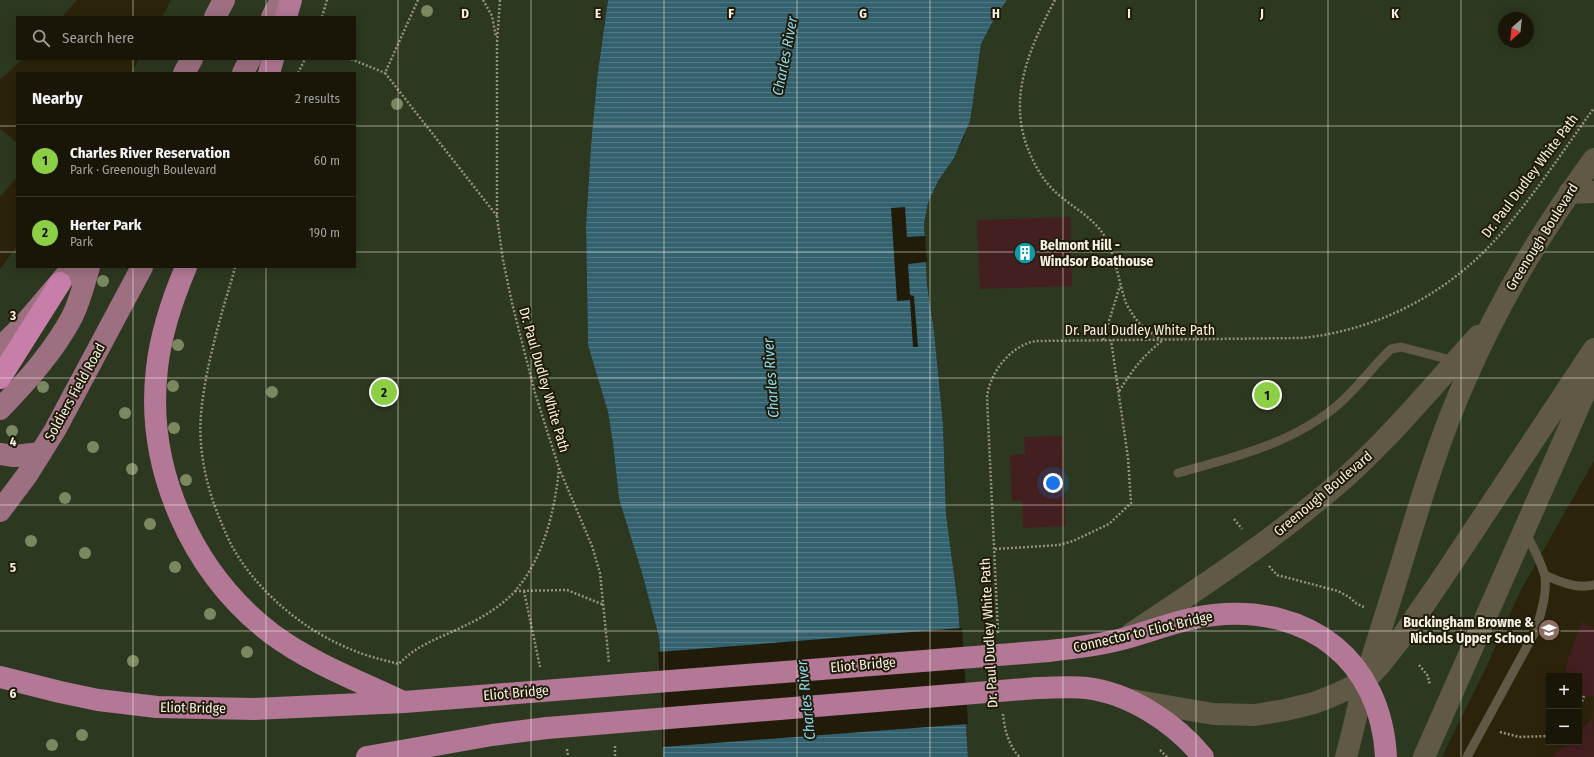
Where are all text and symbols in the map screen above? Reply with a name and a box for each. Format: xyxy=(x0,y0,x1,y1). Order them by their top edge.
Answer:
text: D xyxy=(461,6,469,21)
text: E xyxy=(595,6,601,21)
text: F xyxy=(728,6,734,21)
text: G xyxy=(859,6,867,21)
text: H xyxy=(992,6,1000,21)
text: I xyxy=(1127,6,1131,21)
text: J xyxy=(1259,6,1264,21)
text: K xyxy=(1391,6,1399,21)
north arrow xyxy=(1498,12,1534,48)
water label: Charles River xyxy=(769,14,802,97)
search box xyxy=(16,16,356,60)
icon: search xyxy=(30,27,52,49)
text: Search here xyxy=(62,29,134,47)
text: Nearby xyxy=(32,88,83,109)
text: 2 results xyxy=(295,91,340,106)
street label: Dr. Paul Dudley White Path xyxy=(1478,111,1582,241)
text: Charles River Reservation xyxy=(70,144,230,162)
text: 1 xyxy=(42,153,48,168)
text: 60 m xyxy=(314,153,340,168)
text: Park · Greenough Boulevard xyxy=(70,162,217,177)
street label: Greenough Boulevard xyxy=(1502,180,1582,294)
text: Herter Park xyxy=(70,216,141,234)
text: 2 xyxy=(42,225,48,240)
text: 190 m xyxy=(309,225,340,240)
text: Park xyxy=(70,234,93,249)
place label: Belmont Hill - Windsor Boathouse xyxy=(1040,237,1153,270)
building icon: Belmont Hill - Windsor Boathouse xyxy=(1012,240,1038,266)
street label: Dr. Paul Dudley White Path xyxy=(515,305,573,455)
text: 3 xyxy=(9,308,16,323)
street label: Dr. Paul Dudley White Path xyxy=(1065,322,1215,339)
water label: Charles River xyxy=(759,337,783,418)
street label: Soldiers Field Road xyxy=(41,340,109,444)
pin: 2 xyxy=(371,377,397,407)
pin: 1 xyxy=(1254,380,1280,410)
text: 4 xyxy=(10,434,17,449)
street label: Greenough Boulevard xyxy=(1270,448,1376,540)
your location xyxy=(1043,473,1063,493)
street label: Dr. Paul Dudley White Path xyxy=(977,558,1001,708)
text: 5 xyxy=(10,560,16,575)
street label: Connector to Eliot Bridge xyxy=(1072,608,1214,656)
place label: Buckingham Browne & Nichols Upper School xyxy=(1403,614,1534,647)
school or university icon: Buckingham Browne & Nichols Upper School xyxy=(1536,617,1562,643)
street label: Eliot Bridge xyxy=(829,654,897,676)
water label: Charles River xyxy=(793,659,819,741)
map controls xyxy=(1546,673,1582,745)
button: + xyxy=(1546,673,1582,709)
street label: Eliot Bridge xyxy=(482,682,550,704)
text: 6 xyxy=(10,686,17,701)
street label: Eliot Bridge xyxy=(160,699,226,717)
button: − xyxy=(1546,709,1582,745)

